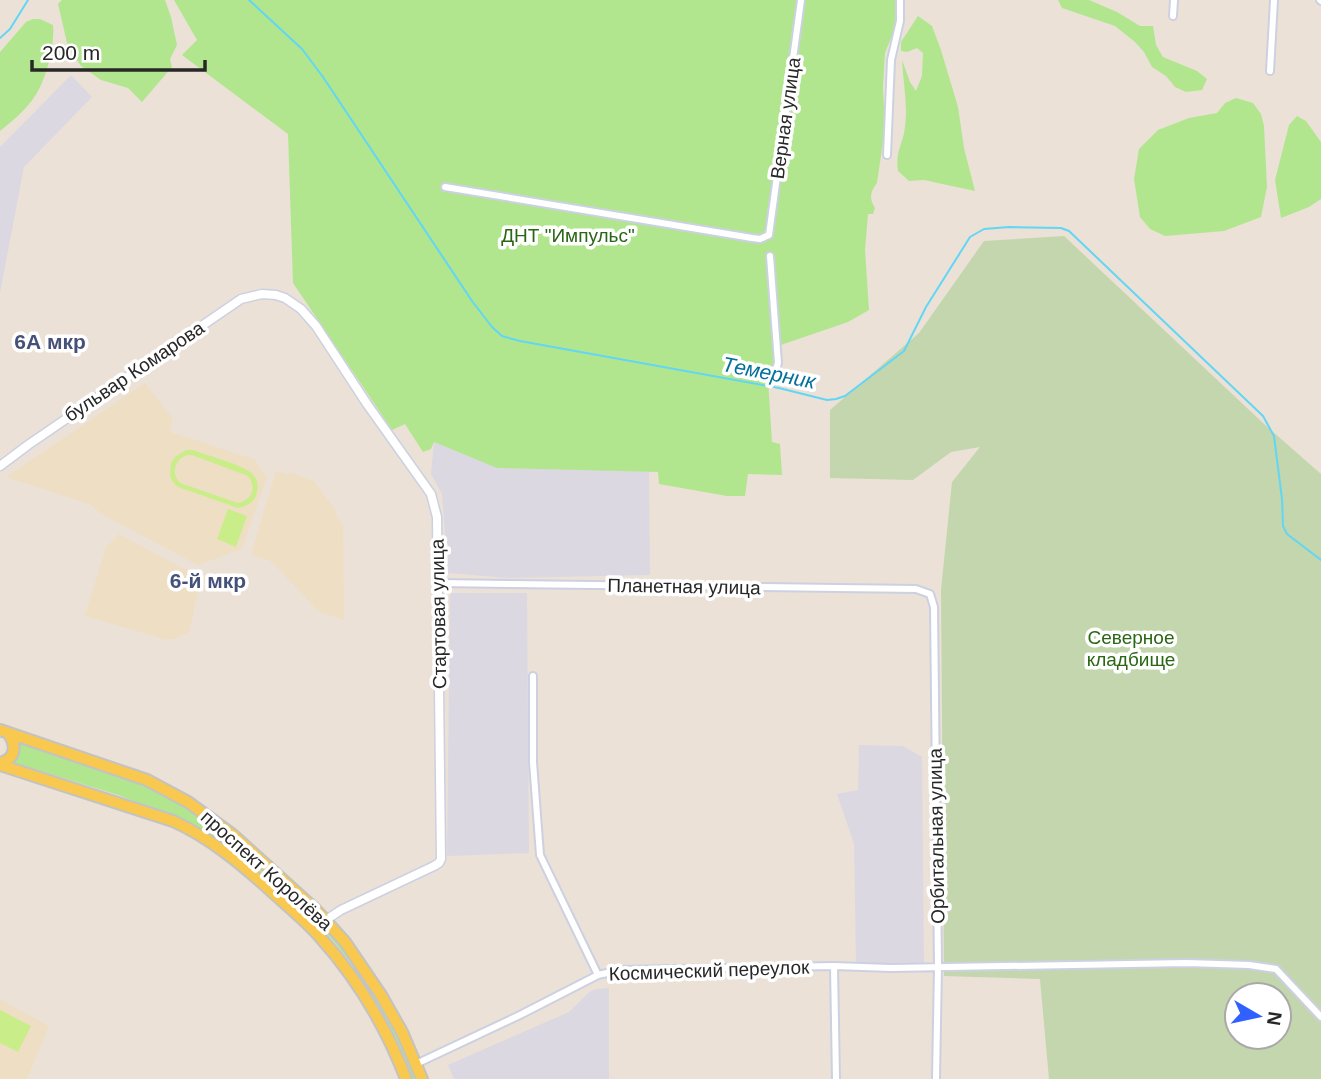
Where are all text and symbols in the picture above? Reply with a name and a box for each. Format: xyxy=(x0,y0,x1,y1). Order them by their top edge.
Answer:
scale bar xyxy=(32,28,205,72)
text: 200 m xyxy=(42,41,100,64)
street label: Верная улица xyxy=(767,55,804,180)
park label: ДНТ "Импульс" xyxy=(501,225,635,246)
street label: бульвар Комарова xyxy=(61,317,208,426)
district label: 6А мкр xyxy=(14,330,86,353)
water label: Темерник xyxy=(721,352,819,393)
street label: Стартовая улица xyxy=(427,538,450,689)
district label: 6-й мкр xyxy=(170,569,246,592)
street label: Планетная улица xyxy=(607,575,761,598)
park label: Северное кладбище xyxy=(1087,627,1175,670)
street label: Орбитальная улица xyxy=(924,748,949,924)
street label: проспект Королёва xyxy=(197,806,337,935)
street label: Космический переулок xyxy=(608,956,810,984)
north arrow xyxy=(1223,981,1293,1051)
text: N xyxy=(1263,1010,1286,1027)

